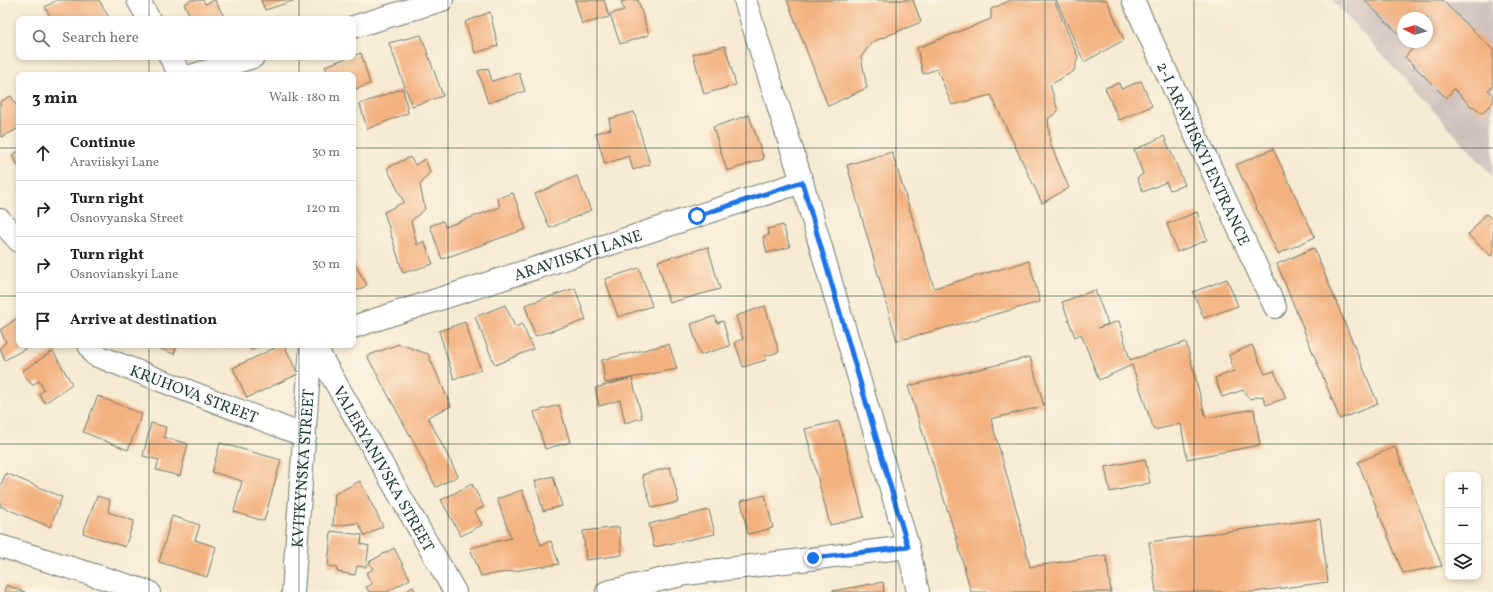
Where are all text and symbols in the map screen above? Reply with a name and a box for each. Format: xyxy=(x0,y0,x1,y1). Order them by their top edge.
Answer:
north arrow xyxy=(1397,12,1433,48)
search box xyxy=(16,16,356,60)
icon: search xyxy=(30,27,52,49)
text: Search here xyxy=(62,28,139,49)
street label: 2-I ARAVIISKYI ENTRANCE xyxy=(1150,59,1254,250)
text: 3 min xyxy=(32,87,78,110)
text: Walk · 180 m xyxy=(269,89,340,107)
text: Continue xyxy=(70,133,135,154)
icon: ahead xyxy=(32,142,54,164)
text: 30 m xyxy=(312,144,340,162)
text: Araviiskyi Lane xyxy=(70,154,159,172)
text: Turn right xyxy=(70,189,144,210)
icon: right xyxy=(32,198,54,220)
text: 120 m xyxy=(306,200,340,218)
route start xyxy=(688,207,706,225)
text: Osnovyanska Street xyxy=(70,210,184,228)
street label: ARAVIISKYI LANE xyxy=(511,225,645,287)
text: Turn right xyxy=(70,245,144,266)
icon: right xyxy=(32,254,54,276)
text: 30 m xyxy=(312,256,340,274)
text: Osnovianskyi Lane xyxy=(70,266,179,284)
icon: arrive xyxy=(32,310,54,332)
text: Arrive at destination xyxy=(70,310,217,331)
street label: KRUHOVA STREET xyxy=(126,360,261,430)
street label: VALERYANIVSKA STREET xyxy=(327,382,439,556)
street label: KVITKYNSKA STREET xyxy=(287,388,321,549)
map controls xyxy=(1445,472,1481,580)
button: + xyxy=(1445,472,1481,508)
button: − xyxy=(1445,508,1481,544)
button: layers xyxy=(1445,544,1481,580)
route end xyxy=(804,549,822,567)

